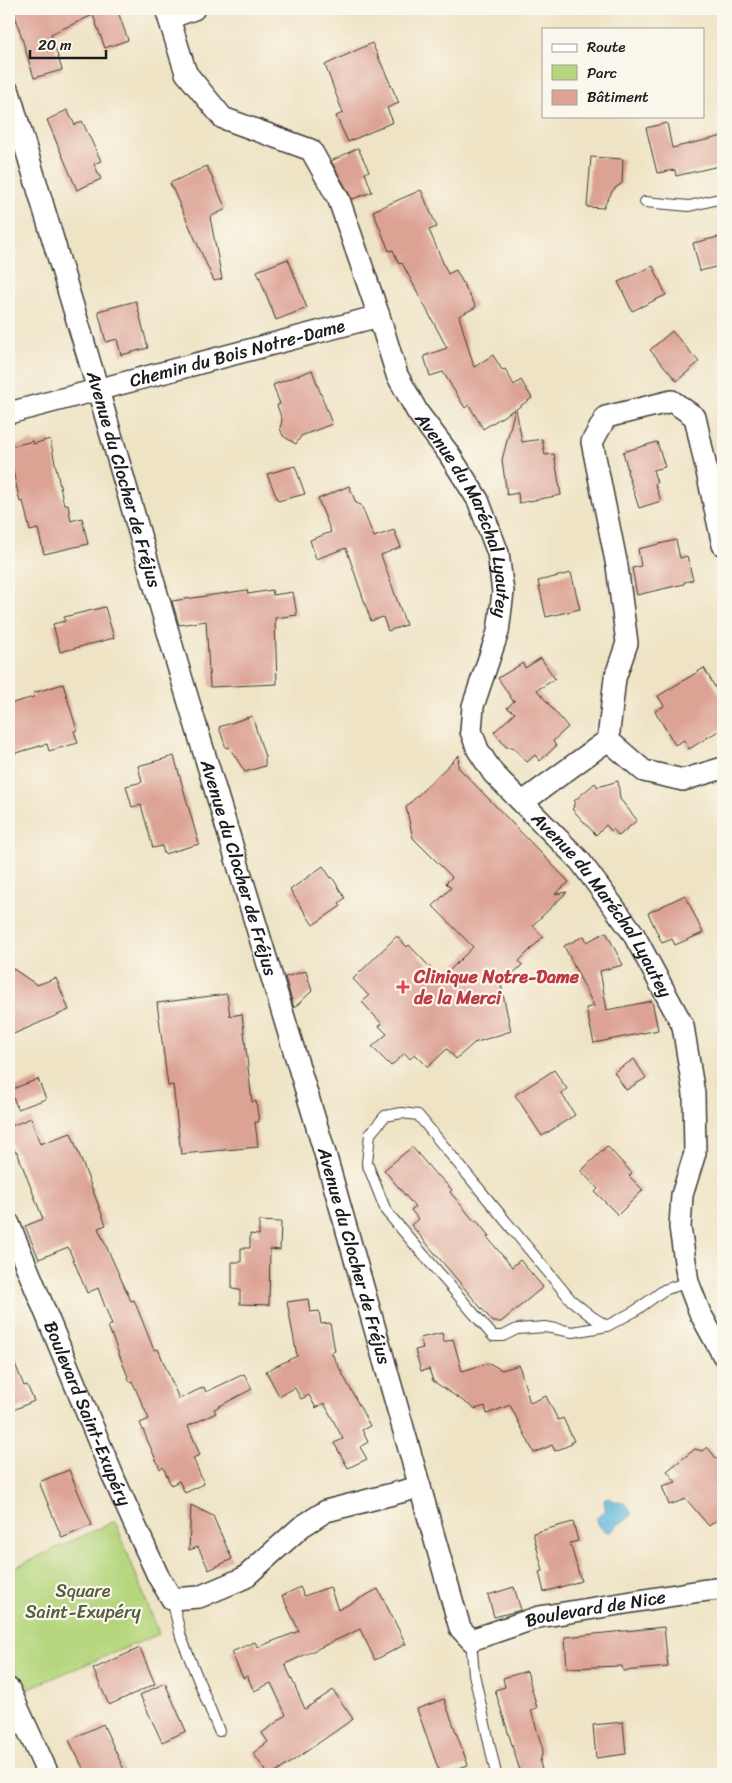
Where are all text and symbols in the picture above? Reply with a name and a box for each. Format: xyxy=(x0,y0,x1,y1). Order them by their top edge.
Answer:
scale bar xyxy=(30,28,106,60)
legend xyxy=(542,28,704,118)
text: 20 m xyxy=(38,32,72,58)
text: Route xyxy=(587,34,626,60)
text: Parc xyxy=(587,60,617,86)
text: Bâtiment xyxy=(587,84,649,110)
street label: Chemin du Bois Notre-Dame xyxy=(126,309,349,397)
street label: Avenue du Clocher de Fréjus xyxy=(77,366,171,592)
street label: Avenue du Maréchal Lyautey xyxy=(406,404,519,620)
street label: Avenue du Clocher de Fréjus xyxy=(191,755,287,980)
street label: Avenue du Maréchal Lyautey xyxy=(523,803,681,1004)
place label: Clinique Notre-Dame de la Merci xyxy=(413,961,580,1014)
marker: Clinique Notre-Dame de la Merci xyxy=(396,980,410,994)
street label: Avenue du Clocher de Fréjus xyxy=(308,1143,400,1369)
street label: Boulevard Saint-Exupéry xyxy=(35,1316,141,1512)
park label: Square Saint-Exupéry xyxy=(25,1575,141,1628)
street label: Boulevard de Nice xyxy=(521,1581,668,1637)

